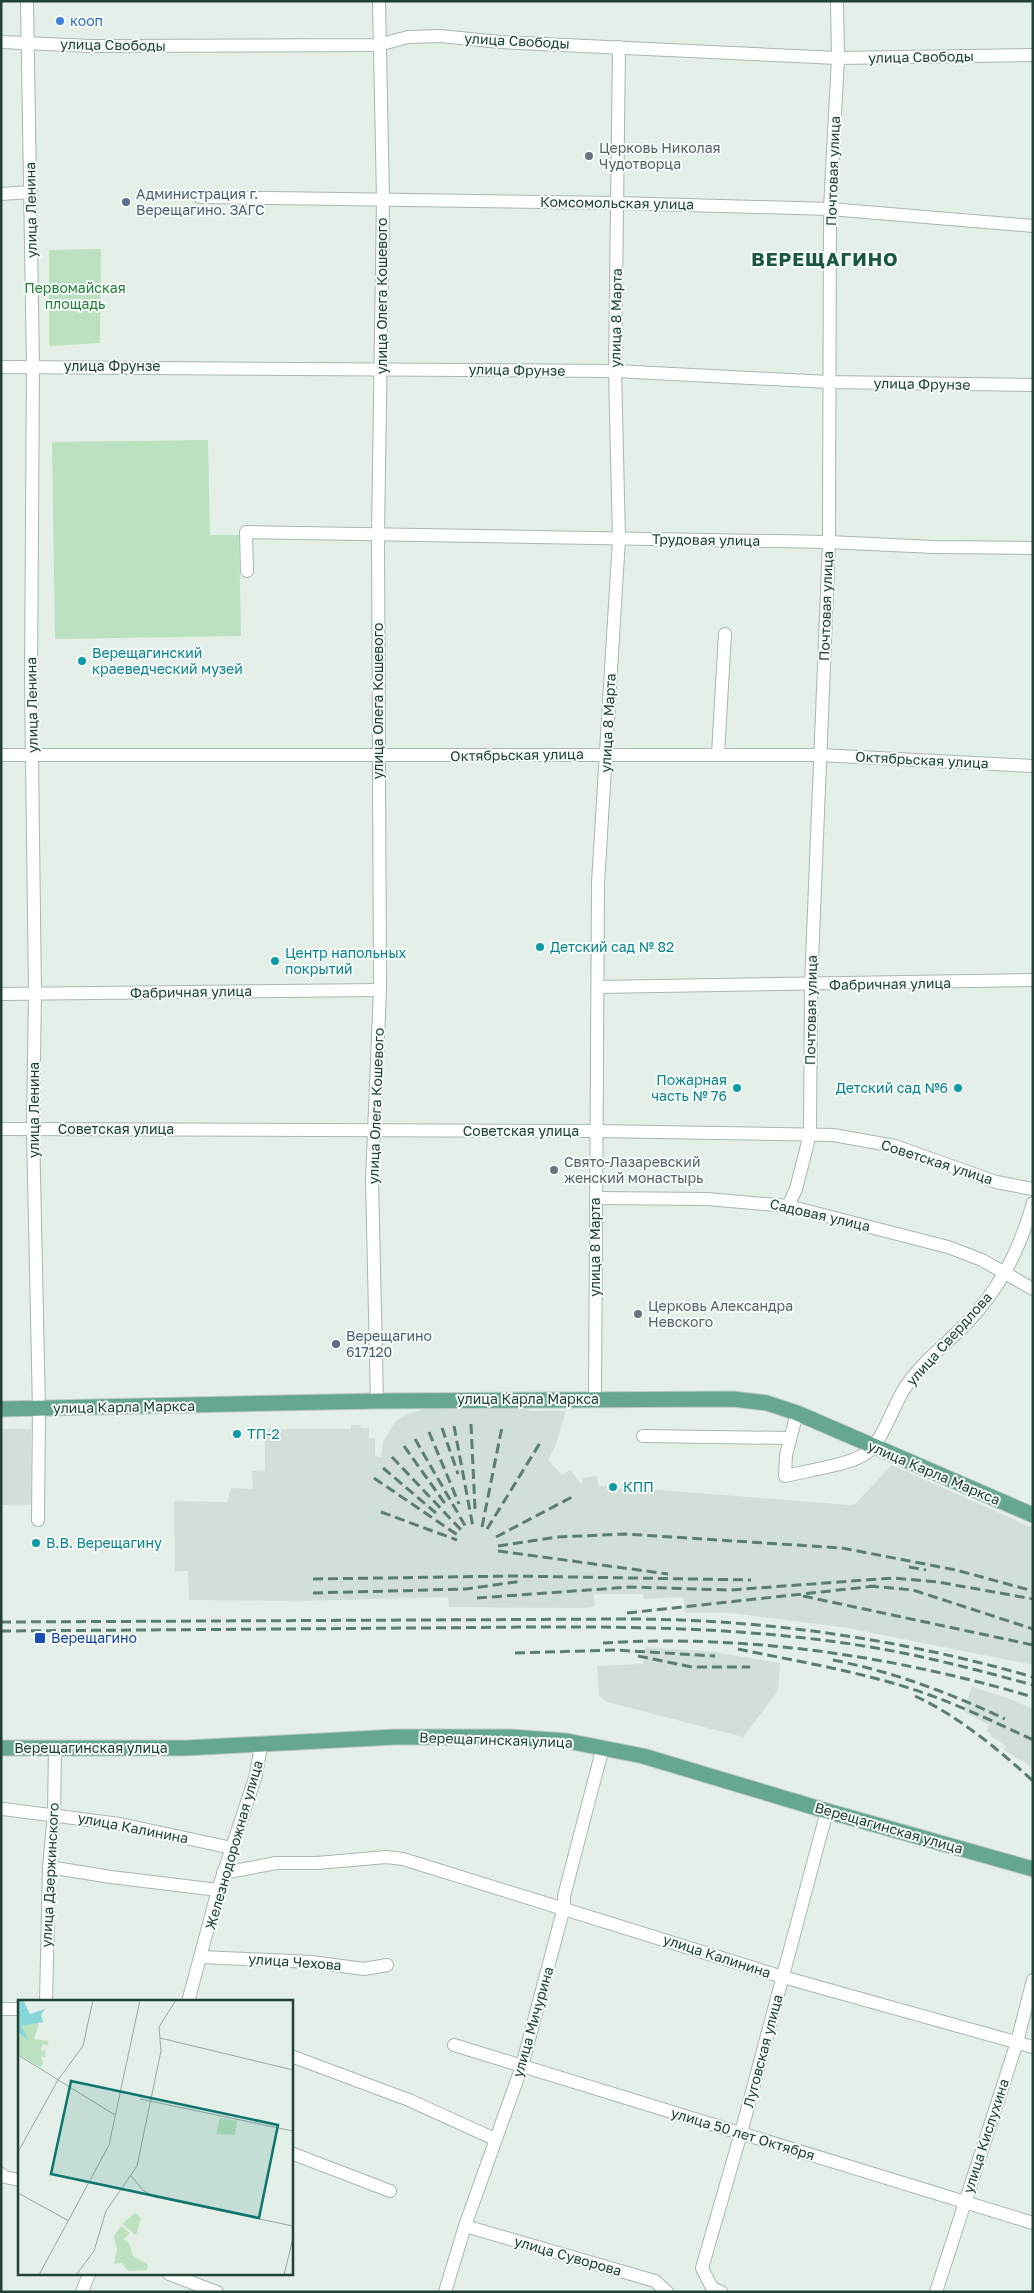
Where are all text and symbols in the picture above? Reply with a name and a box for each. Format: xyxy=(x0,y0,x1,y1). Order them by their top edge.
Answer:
place label: кооп xyxy=(70,12,103,29)
marker: кооп xyxy=(54,15,66,27)
street label: улица Свободы xyxy=(464,29,570,52)
street label: улица Свободы xyxy=(60,35,166,54)
street label: улица Свободы xyxy=(868,47,974,66)
street label: Почтовая улица xyxy=(822,116,843,226)
place label: Церковь Николая Чудотворца xyxy=(599,139,721,172)
marker: Церковь Николая Чудотворца xyxy=(583,150,595,162)
street label: улица Ленина xyxy=(21,162,40,258)
place label: Администрация г. Верещагино. ЗАГС xyxy=(136,185,265,218)
street label: Комсомольская улица xyxy=(540,193,694,212)
marker: Администрация г. Верещагино. ЗАГС xyxy=(120,196,132,208)
street label: улица Олега Кошевого xyxy=(373,218,390,374)
district label: ВЕРЕЩАГИНО xyxy=(751,247,899,270)
street label: улица 8 Марта xyxy=(606,268,625,368)
park label: Первомайская площадь xyxy=(24,279,126,312)
street label: улица Фрунзе xyxy=(64,357,160,374)
street label: улица Фрунзе xyxy=(468,360,566,379)
street label: улица Фрунзе xyxy=(873,374,971,393)
street label: Трудовая улица xyxy=(652,530,760,549)
street label: Почтовая улица xyxy=(815,551,836,661)
street label: улица Олега Кошевого xyxy=(369,623,386,779)
place label: Верещагинский краеведческий музей xyxy=(92,644,243,677)
marker: Верещагинский краеведческий музей xyxy=(76,655,88,667)
street label: улица Ленина xyxy=(22,657,41,753)
street label: улица 8 Марта xyxy=(596,673,619,773)
street label: Октябрьская улица xyxy=(450,745,584,764)
street label: Октябрьская улица xyxy=(855,748,989,771)
place label: Детский сад № 82 xyxy=(550,938,674,955)
marker: Детский сад № 82 xyxy=(534,941,546,953)
place label: Центр напольных покрытий xyxy=(285,944,407,977)
marker: Центр напольных покрытий xyxy=(269,955,281,967)
street label: Почтовая улица xyxy=(801,955,820,1065)
street label: Фабричная улица xyxy=(829,974,951,993)
street label: Фабричная улица xyxy=(130,982,252,1001)
street label: улица Олега Кошевого xyxy=(364,1027,387,1185)
street label: улица Ленина xyxy=(25,1062,42,1158)
place label: Пожарная часть № 76 xyxy=(651,1071,727,1104)
place label: Детский сад №6 xyxy=(836,1079,948,1096)
marker: Пожарная часть № 76 xyxy=(731,1082,743,1094)
marker: Детский сад №6 xyxy=(952,1082,964,1094)
street label: Советская улица xyxy=(58,1120,174,1137)
street label: Советская улица xyxy=(463,1122,579,1139)
street label: Советская улица xyxy=(879,1135,995,1188)
place label: Свято-Лазаревский женский монастырь xyxy=(564,1153,703,1186)
marker: Свято-Лазаревский женский монастырь xyxy=(548,1164,560,1176)
street label: Садовая улица xyxy=(768,1195,872,1234)
street label: улица 8 Марта xyxy=(586,1197,603,1297)
street label: улица Свердлова xyxy=(902,1288,995,1389)
place label: Церковь Александра Невского xyxy=(648,1297,793,1330)
marker: Церковь Александра Невского xyxy=(632,1308,644,1320)
place label: Верещагино 617120 xyxy=(346,1327,432,1360)
marker: Верещагино 617120 xyxy=(330,1338,342,1350)
street label: улица Карла Маркса xyxy=(457,1390,599,1407)
street label: улица Карла Маркса xyxy=(53,1397,195,1416)
place label: ТП-2 xyxy=(247,1425,280,1442)
marker: ТП-2 xyxy=(231,1428,243,1440)
street label: улица Карла Маркса xyxy=(866,1437,1003,1508)
place label: КПП xyxy=(623,1478,654,1495)
marker: КПП xyxy=(607,1481,619,1493)
place label: В.В. Верещагину xyxy=(46,1534,162,1551)
marker: В.В. Верещагину xyxy=(30,1537,42,1549)
place label: Верещагино xyxy=(51,1629,137,1646)
marker: Верещагино xyxy=(33,1631,47,1645)
street label: Верещагинская улица xyxy=(419,1728,573,1751)
street label: Верещагинская улица xyxy=(14,1739,168,1756)
street label: Железнодорожная улица xyxy=(201,1758,266,1931)
street label: Верещагинская улица xyxy=(813,1798,965,1857)
street label: улица Дзержинского xyxy=(37,1802,62,1948)
street label: улица Калинина xyxy=(76,1808,190,1847)
street label: улица Калинина xyxy=(661,1930,773,1981)
street label: улица Чехова xyxy=(248,1950,342,1973)
street label: улица Мичурина xyxy=(509,1965,556,2079)
street label: Луговская улица xyxy=(739,1992,786,2109)
inset map xyxy=(18,2000,292,2276)
street label: улица Кислухина xyxy=(959,2076,1012,2195)
street label: улица 50 лет Октября xyxy=(669,2104,817,2163)
street label: улица Суворова xyxy=(512,2232,624,2279)

